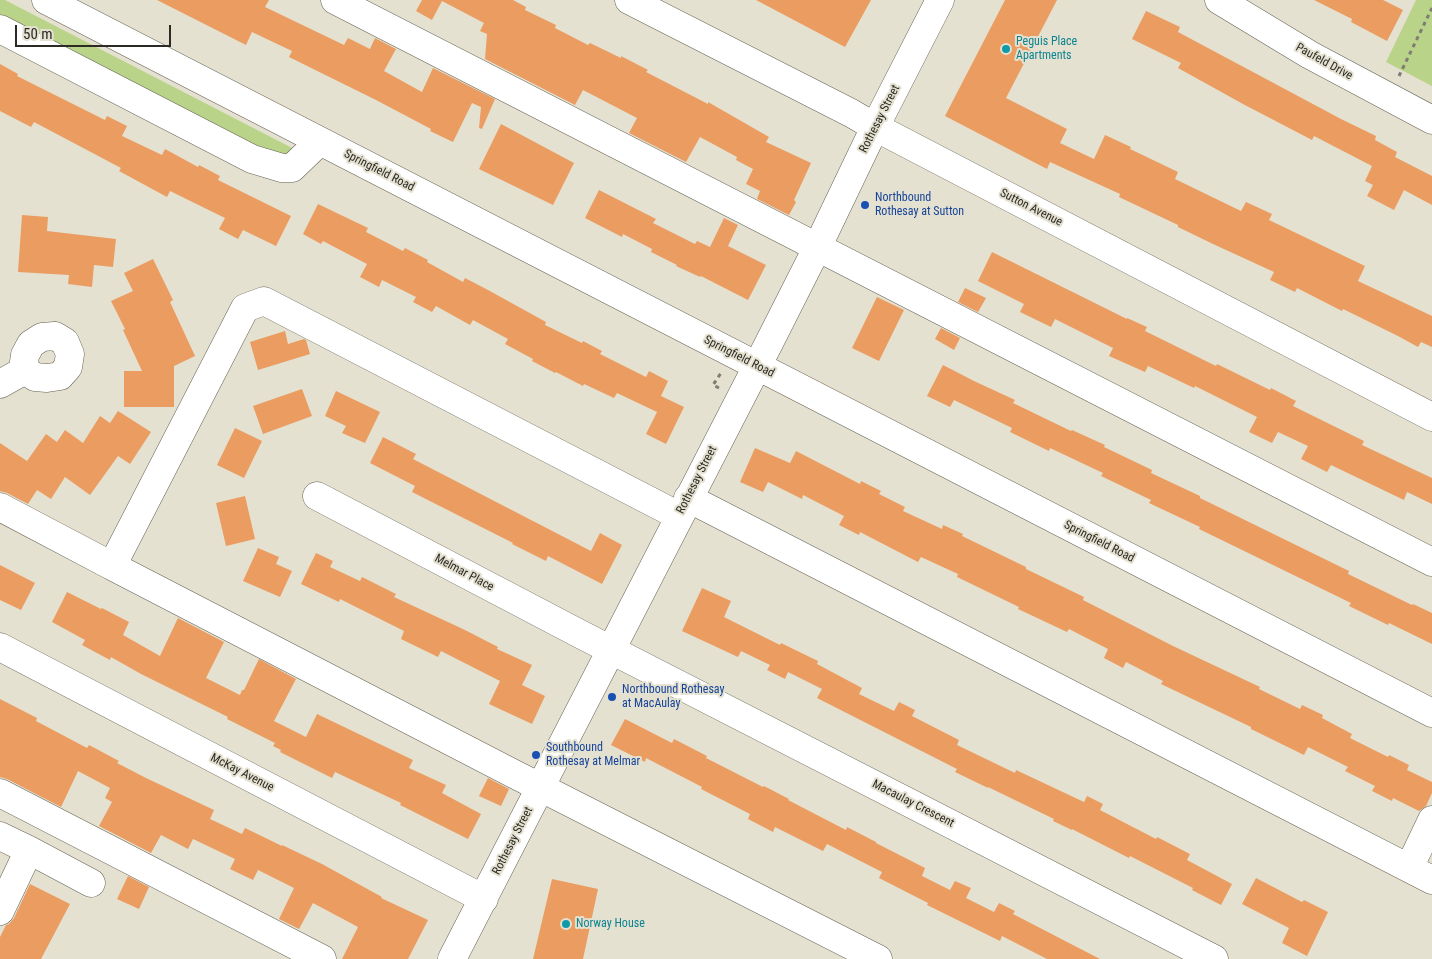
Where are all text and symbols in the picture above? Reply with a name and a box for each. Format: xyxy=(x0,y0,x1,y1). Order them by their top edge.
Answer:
scale bar xyxy=(18,15,174,47)
text: 50 m xyxy=(23,25,53,43)
place label: Peguis Place Apartments xyxy=(1016,35,1077,63)
street label: Paufeld Drive xyxy=(1293,40,1355,84)
marker: Peguis Place Apartments xyxy=(1000,43,1012,55)
street label: Rothesay Street xyxy=(857,83,903,155)
street label: Springfield Road xyxy=(341,147,417,195)
street label: Sutton Avenue xyxy=(997,186,1065,230)
place label: Northbound Rothesay at Sutton xyxy=(875,191,964,219)
marker: Northbound Rothesay at Sutton xyxy=(859,199,871,211)
street label: Springfield Road xyxy=(701,333,777,381)
street label: Rothesay Street xyxy=(674,444,720,516)
street label: Springfield Road xyxy=(1061,518,1137,566)
street label: Melmar Place xyxy=(432,551,496,595)
place label: Northbound Rothesay at MacAulay xyxy=(622,683,725,711)
marker: Northbound Rothesay at MacAulay xyxy=(606,691,618,703)
place label: Southbound Rothesay at Melmar xyxy=(546,741,640,769)
marker: Southbound Rothesay at Melmar xyxy=(530,749,542,761)
street label: McKay Avenue xyxy=(208,751,276,795)
street label: Macaulay Crescent xyxy=(870,777,956,831)
street label: Rothesay Street xyxy=(490,805,536,877)
place label: Norway House xyxy=(576,917,645,931)
marker: Norway House xyxy=(560,918,572,930)

